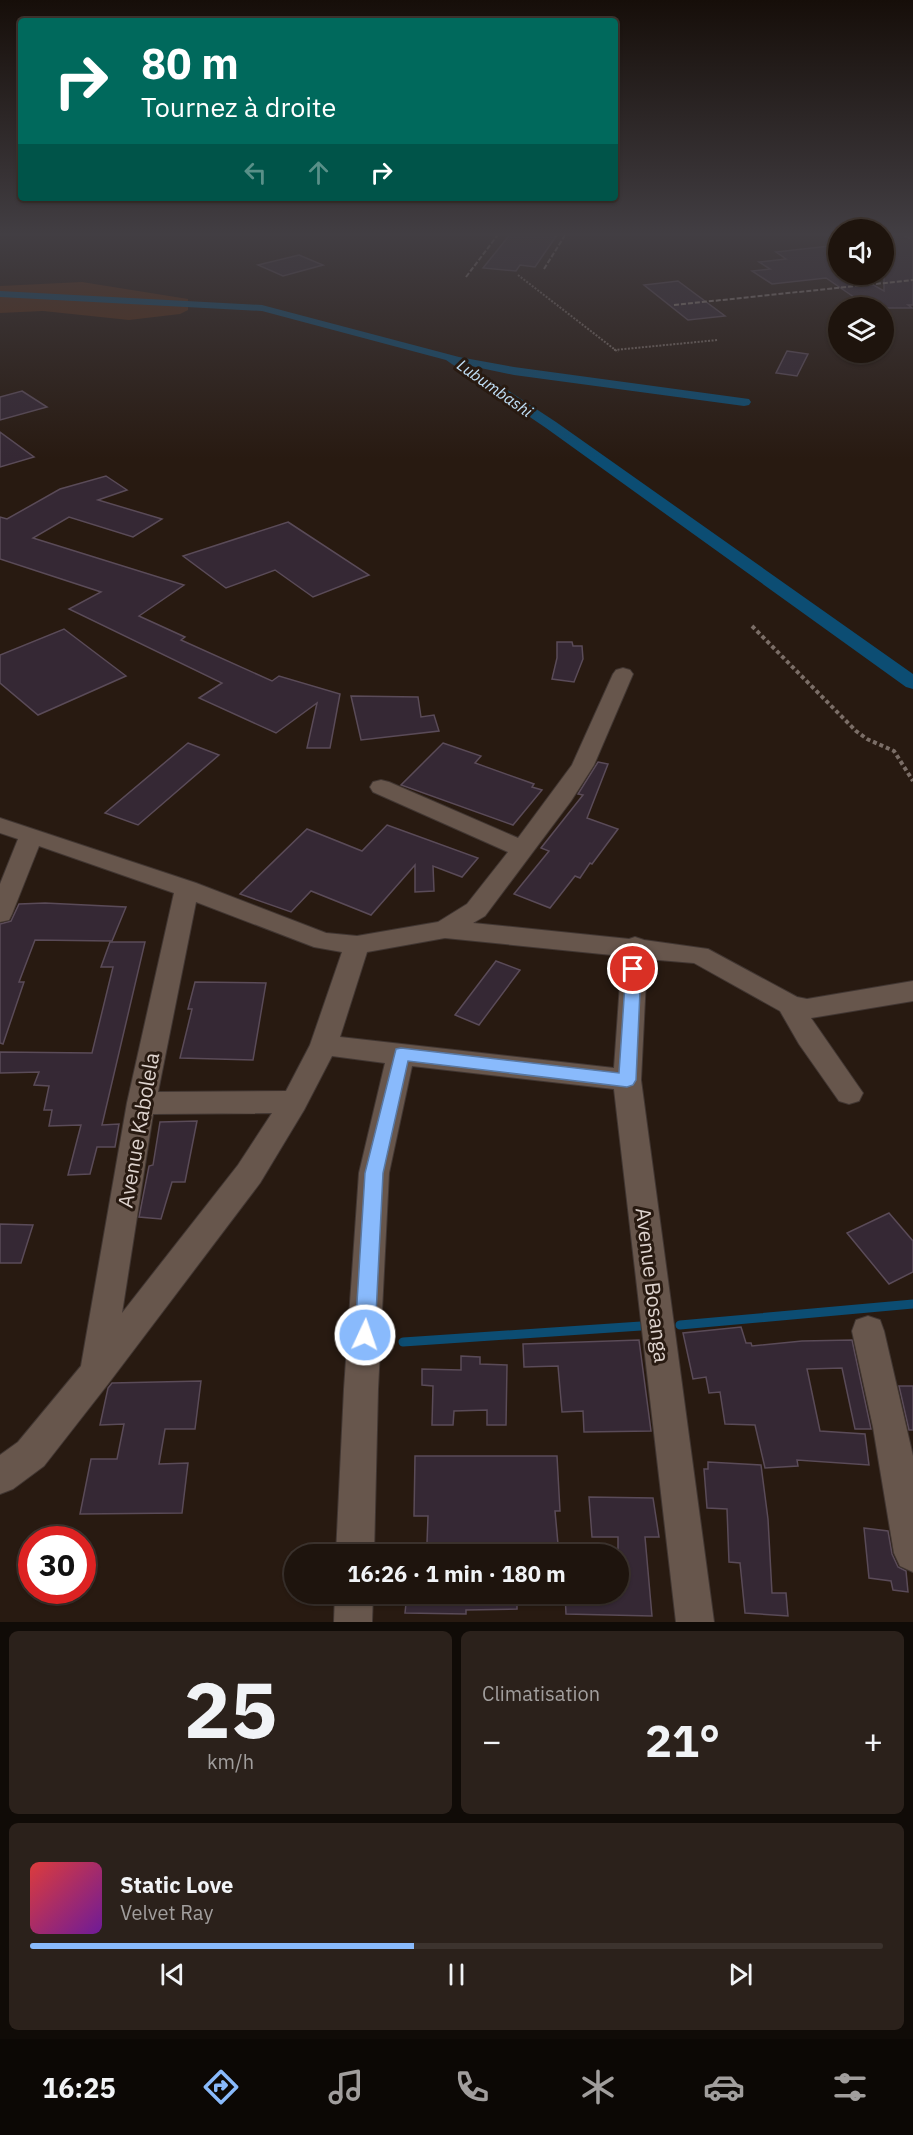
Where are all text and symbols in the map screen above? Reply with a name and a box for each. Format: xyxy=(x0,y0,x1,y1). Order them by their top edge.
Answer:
text: 80 m xyxy=(141,36,239,91)
icon: right xyxy=(42,42,120,120)
text: Tournez à droite xyxy=(141,89,336,124)
icon: left xyxy=(239,156,272,189)
icon: ahead xyxy=(302,156,335,189)
icon: right xyxy=(365,156,398,189)
map controls xyxy=(828,219,894,363)
button: sound xyxy=(828,219,894,285)
button: layers xyxy=(828,297,894,363)
water label: Lubumbashi xyxy=(453,355,537,422)
pin xyxy=(607,943,658,994)
icon: arrive xyxy=(616,952,649,985)
street label: Avenue Kabolela xyxy=(111,1050,165,1210)
street label: Avenue Bosanga xyxy=(630,1206,676,1364)
position arrow xyxy=(333,1303,397,1367)
speed limit sign: 30 xyxy=(18,1526,96,1604)
text: 16:26 · 1 min · 180 m xyxy=(347,1559,566,1588)
text: 25 xyxy=(184,1658,277,1759)
text: Climatisation xyxy=(482,1680,600,1707)
text: 21° xyxy=(645,1711,720,1769)
text: − xyxy=(482,1719,502,1762)
text: + xyxy=(863,1719,883,1762)
text: km/h xyxy=(207,1748,254,1775)
text: Static Love xyxy=(120,1870,233,1899)
text: Velvet Ray xyxy=(120,1899,213,1926)
icon: previous xyxy=(156,1958,189,1991)
icon: pause xyxy=(440,1958,473,1991)
icon: next xyxy=(724,1958,757,1991)
icon: directions xyxy=(200,2066,242,2108)
icon: music xyxy=(325,2066,367,2108)
icon: phone xyxy=(451,2066,493,2108)
icon: climate xyxy=(577,2066,619,2108)
icon: car xyxy=(703,2066,745,2108)
icon: filters xyxy=(829,2066,871,2108)
text: 16:25 xyxy=(42,2070,116,2105)

